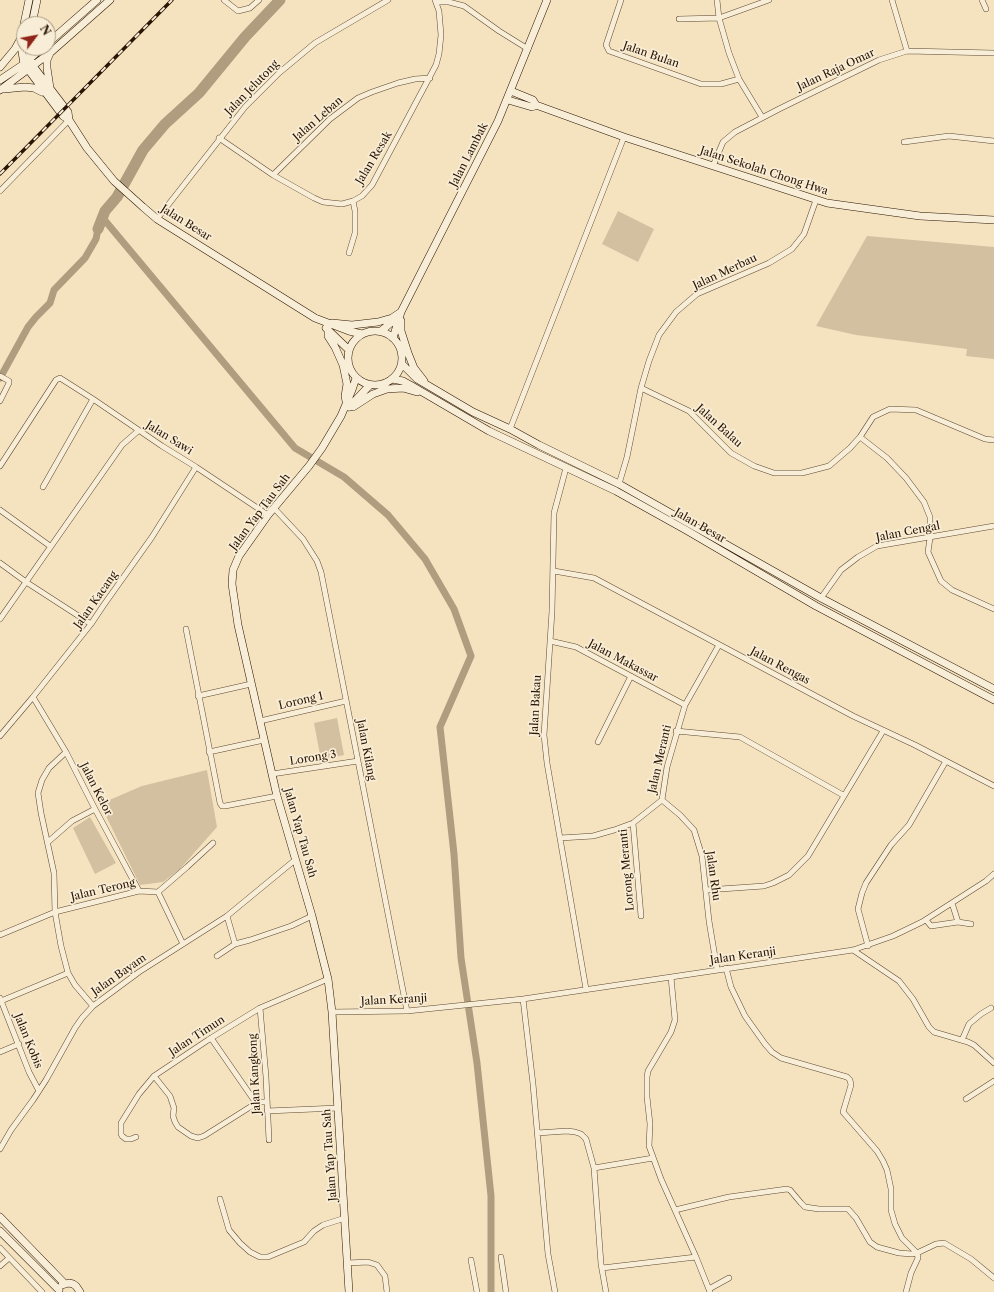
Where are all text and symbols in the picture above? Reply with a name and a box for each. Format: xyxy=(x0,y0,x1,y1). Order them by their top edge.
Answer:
north arrow xyxy=(16,16,56,56)
text: N xyxy=(37,22,54,38)
street label: Jalan Bulan xyxy=(621,39,681,71)
street label: Jalan Raja Omar xyxy=(795,46,877,94)
street label: Jalan Jelutong xyxy=(222,58,282,118)
street label: Jalan Leban xyxy=(291,94,345,144)
street label: Jalan Lambak xyxy=(447,121,491,189)
street label: Jalan Resak xyxy=(353,129,395,187)
street label: Jalan Sekolah Chong Hwa xyxy=(698,144,830,198)
street label: Jalan Besar xyxy=(158,202,214,244)
street label: Jalan Merbau xyxy=(691,251,759,293)
street label: Jalan Balau xyxy=(693,402,745,450)
street label: Jalan Sawi xyxy=(143,418,195,458)
street label: Jalan Yap Tau Sah xyxy=(227,471,293,553)
street label: Jalan Besar xyxy=(672,506,728,546)
street label: Jalan Cengal xyxy=(875,519,941,545)
street label: Jalan Kacang xyxy=(71,569,121,631)
street label: Jalan Makassar xyxy=(586,637,660,685)
street label: Jalan Rengas xyxy=(748,645,812,687)
street label: Jalan Bakau xyxy=(528,674,544,736)
street label: Lorong 1 xyxy=(277,689,325,713)
street label: Jalan Kilang xyxy=(354,718,378,782)
street label: Jalan Meranti xyxy=(646,723,674,795)
street label: Lorong 3 xyxy=(289,748,337,768)
street label: Jalan Kelor xyxy=(77,760,115,818)
street label: Jalan Yap Tau Sah xyxy=(281,787,319,879)
street label: Lorong Meranti xyxy=(617,828,637,912)
street label: Jalan Rhu xyxy=(703,850,723,902)
street label: Jalan Terong xyxy=(70,876,136,904)
street label: Jalan Keranji xyxy=(709,945,777,967)
street label: Jalan Bayam xyxy=(89,951,149,999)
street label: Jalan Keranji xyxy=(360,992,428,1008)
street label: Jalan Kobis xyxy=(11,1012,45,1070)
street label: Jalan Timun xyxy=(167,1013,227,1059)
street label: Jalan Kangkong xyxy=(246,1033,264,1115)
street label: Jalan Yap Tau Sah xyxy=(320,1108,340,1202)

